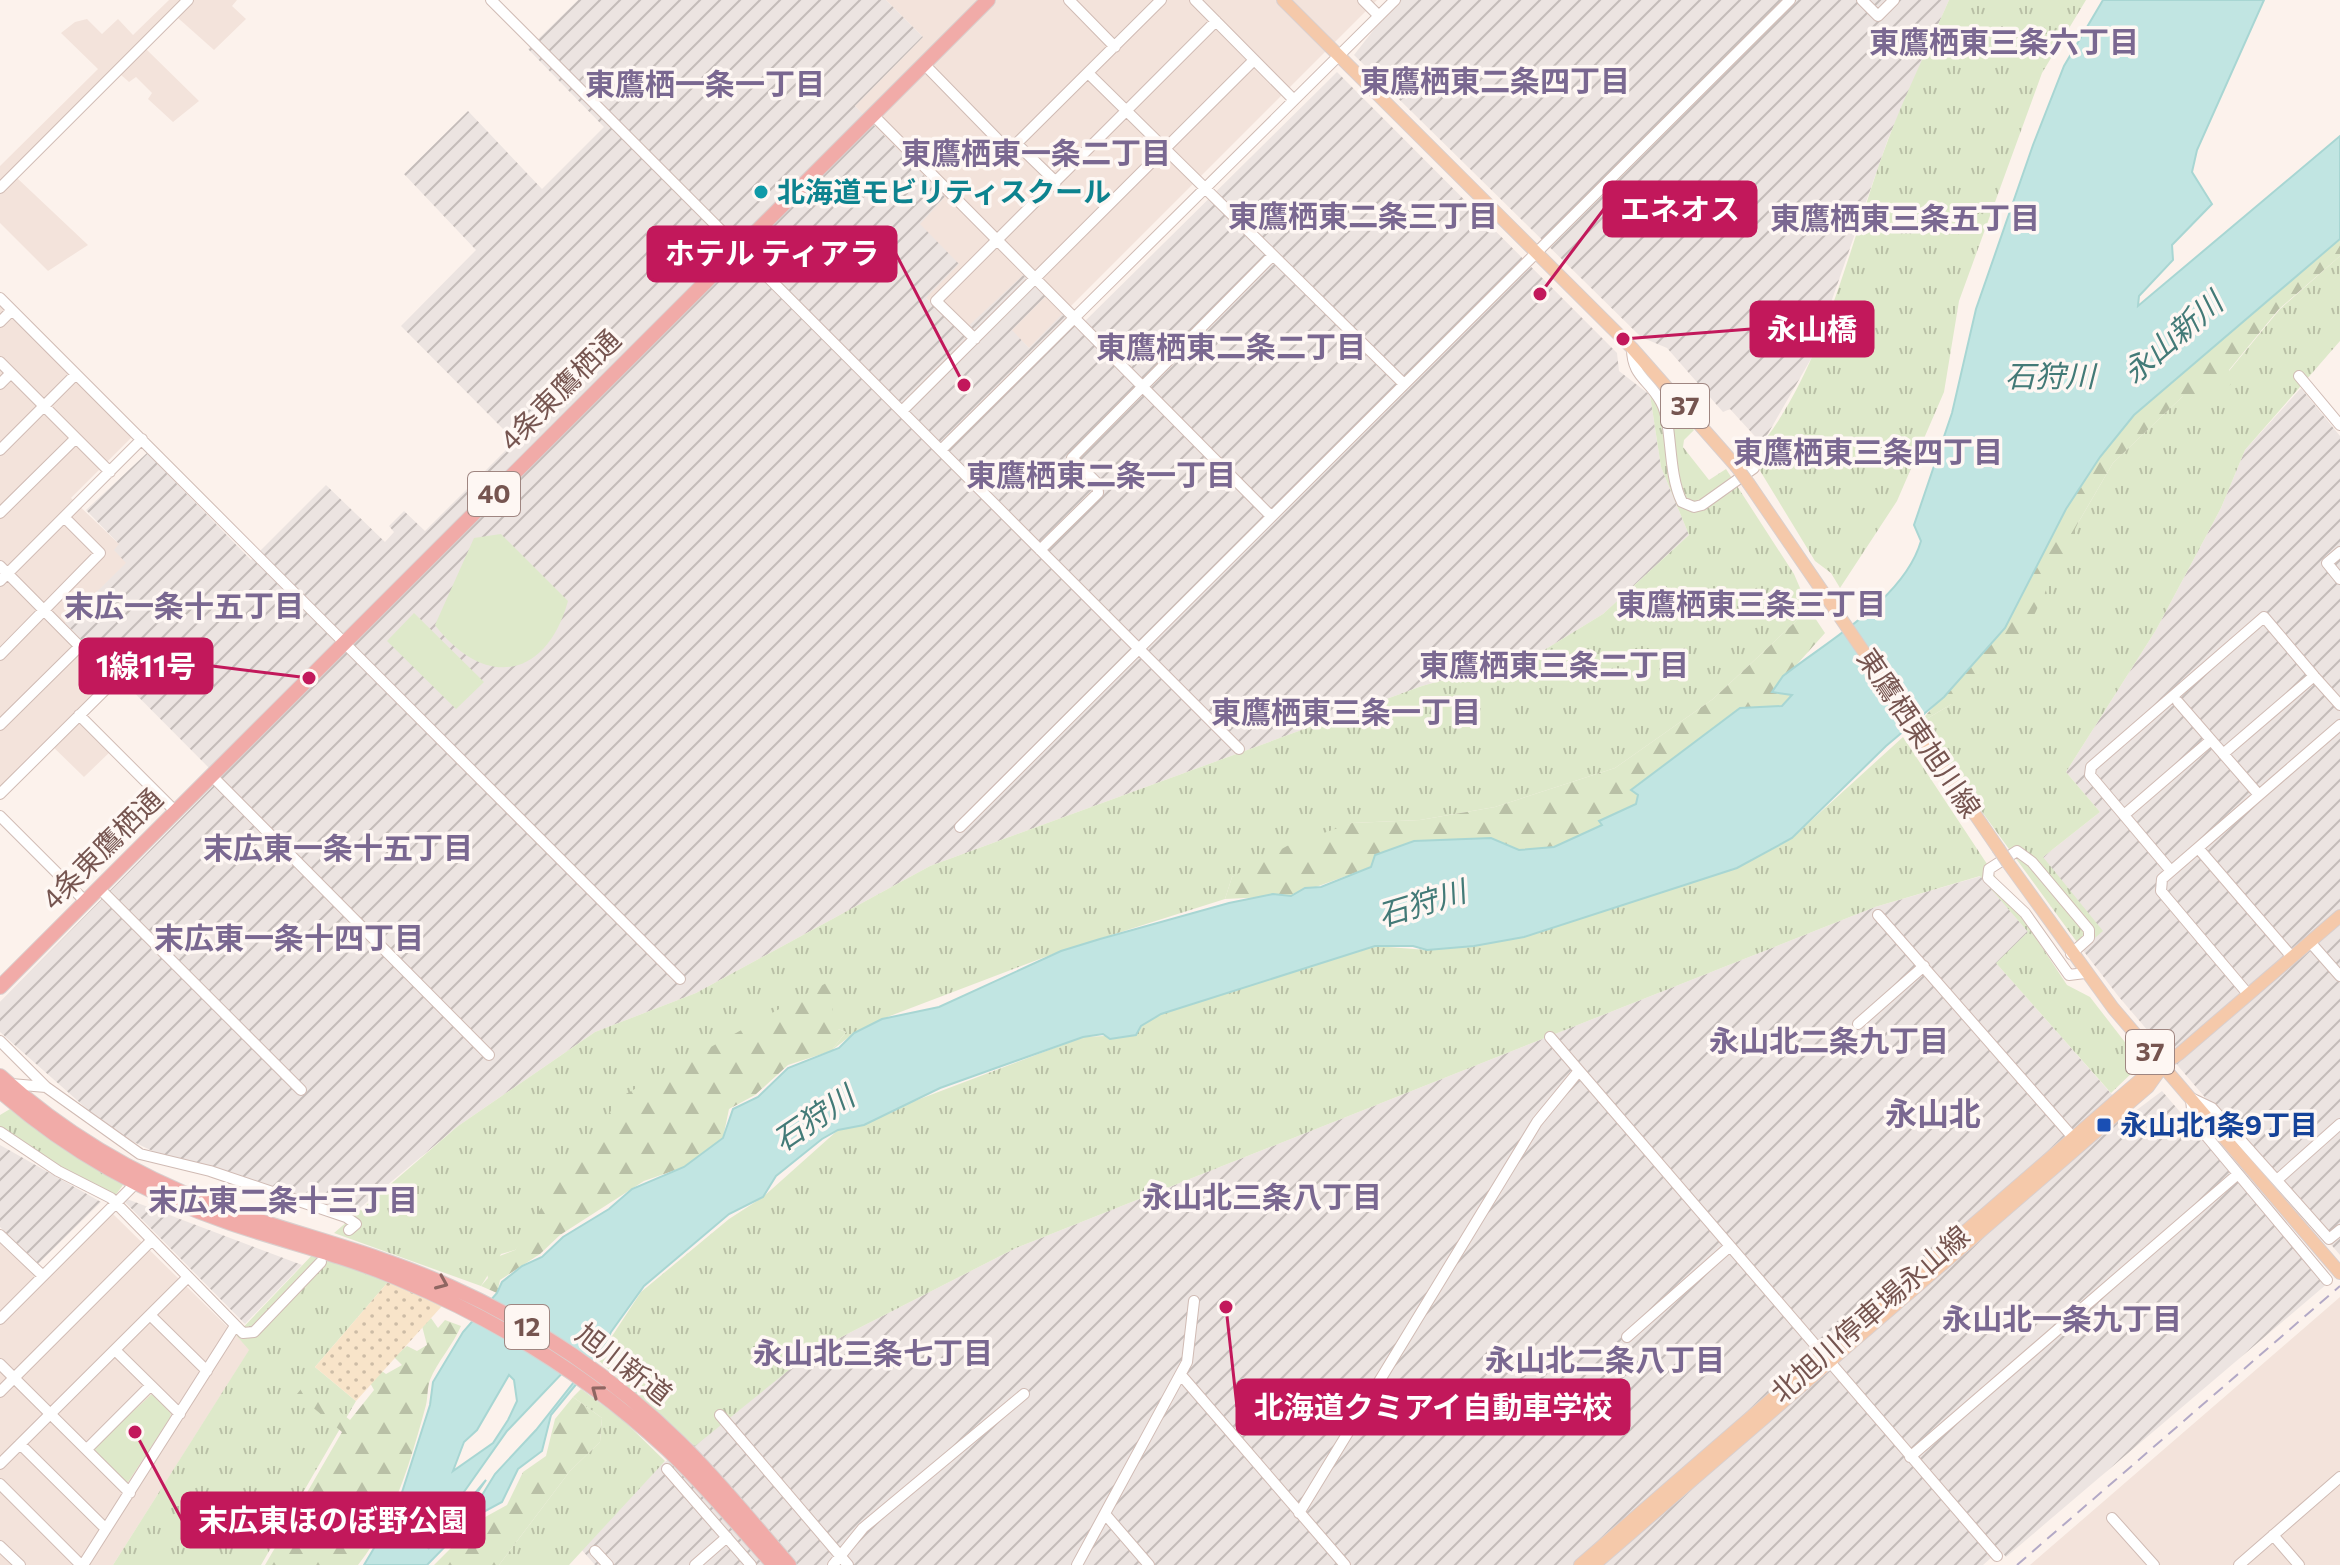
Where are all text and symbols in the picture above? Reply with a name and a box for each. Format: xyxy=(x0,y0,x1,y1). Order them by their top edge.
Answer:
district label: 東鷹栖東三条六丁目 xyxy=(1869,22,2139,59)
district label: 東鷹栖東二条四丁目 xyxy=(1360,61,1630,98)
district label: 東鷹栖一条一丁目 xyxy=(585,64,825,101)
district label: 東鷹栖東一条二丁目 xyxy=(901,133,1171,170)
place label: 北海道モビリティスクール xyxy=(777,174,1111,208)
callout: エネオス xyxy=(1604,182,1756,236)
marker: 北海道モビリティスクール xyxy=(752,183,770,201)
text: エネオス xyxy=(1620,189,1740,226)
district label: 東鷹栖東二条三丁目 xyxy=(1228,196,1498,233)
district label: 東鷹栖東三条五丁目 xyxy=(1770,198,2040,235)
callout: ホテル ティアラ xyxy=(648,227,896,281)
text: ホテル ティアラ xyxy=(665,233,879,270)
water label: 永山新川 xyxy=(2114,281,2231,389)
callout: 永山橋 xyxy=(1751,302,1873,356)
text: 永山橋 xyxy=(1767,309,1857,346)
street label: 4条東鷹栖通 xyxy=(492,322,627,457)
district label: 東鷹栖東二条二丁目 xyxy=(1096,327,1366,364)
water label: 石狩川 xyxy=(2005,356,2098,393)
road number: 37 xyxy=(1661,384,1709,428)
district label: 東鷹栖東三条四丁目 xyxy=(1733,432,2003,469)
district label: 東鷹栖東二条一丁目 xyxy=(966,455,1236,492)
road number: 40 xyxy=(468,472,520,516)
district label: 東鷹栖東三条三丁目 xyxy=(1616,584,1886,621)
district label: 末広一条十五丁目 xyxy=(64,586,304,623)
callout: 1線11号 xyxy=(80,639,212,693)
street label: 東鷹栖東旭川線 xyxy=(1851,642,1989,823)
district label: 東鷹栖東三条二丁目 xyxy=(1419,645,1689,682)
text: 1線11号 xyxy=(96,646,196,683)
district label: 東鷹栖東三条一丁目 xyxy=(1211,692,1481,729)
street label: 4条東鷹栖通 xyxy=(34,781,169,916)
district label: 末広東一条十五丁目 xyxy=(203,828,473,865)
water label: 石狩川 xyxy=(1373,870,1473,932)
district label: 末広東一条十四丁目 xyxy=(154,918,424,955)
district label: 永山北二条九丁目 xyxy=(1709,1021,1949,1058)
road number: 37 xyxy=(2126,1030,2174,1074)
water label: 石狩川 xyxy=(765,1075,863,1157)
district label: 永山北 xyxy=(1885,1092,1981,1132)
place label: 永山北1条9丁目 xyxy=(2120,1107,2318,1141)
marker: 永山北1条9丁目 xyxy=(2095,1116,2113,1134)
district label: 永山北三条八丁目 xyxy=(1142,1177,1382,1214)
district label: 末広東二条十三丁目 xyxy=(148,1180,418,1217)
street label: 北旭川停車場永山線 xyxy=(1763,1218,1976,1409)
one-way arrow xyxy=(433,1273,448,1289)
district label: 永山北一条九丁目 xyxy=(1942,1299,2182,1336)
road number: 12 xyxy=(505,1305,549,1349)
street label: 旭川新道 xyxy=(570,1315,679,1411)
district label: 永山北三条七丁目 xyxy=(753,1333,993,1370)
district label: 永山北二条八丁目 xyxy=(1485,1340,1725,1377)
callout: 北海道クミアイ自動車学校 xyxy=(1237,1380,1629,1434)
one-way arrow xyxy=(591,1387,605,1401)
text: 北海道クミアイ自動車学校 xyxy=(1254,1387,1612,1424)
callout: 末広東ほのぼ野公園 xyxy=(182,1493,484,1547)
text: 末広東ほのぼ野公園 xyxy=(198,1500,468,1537)

